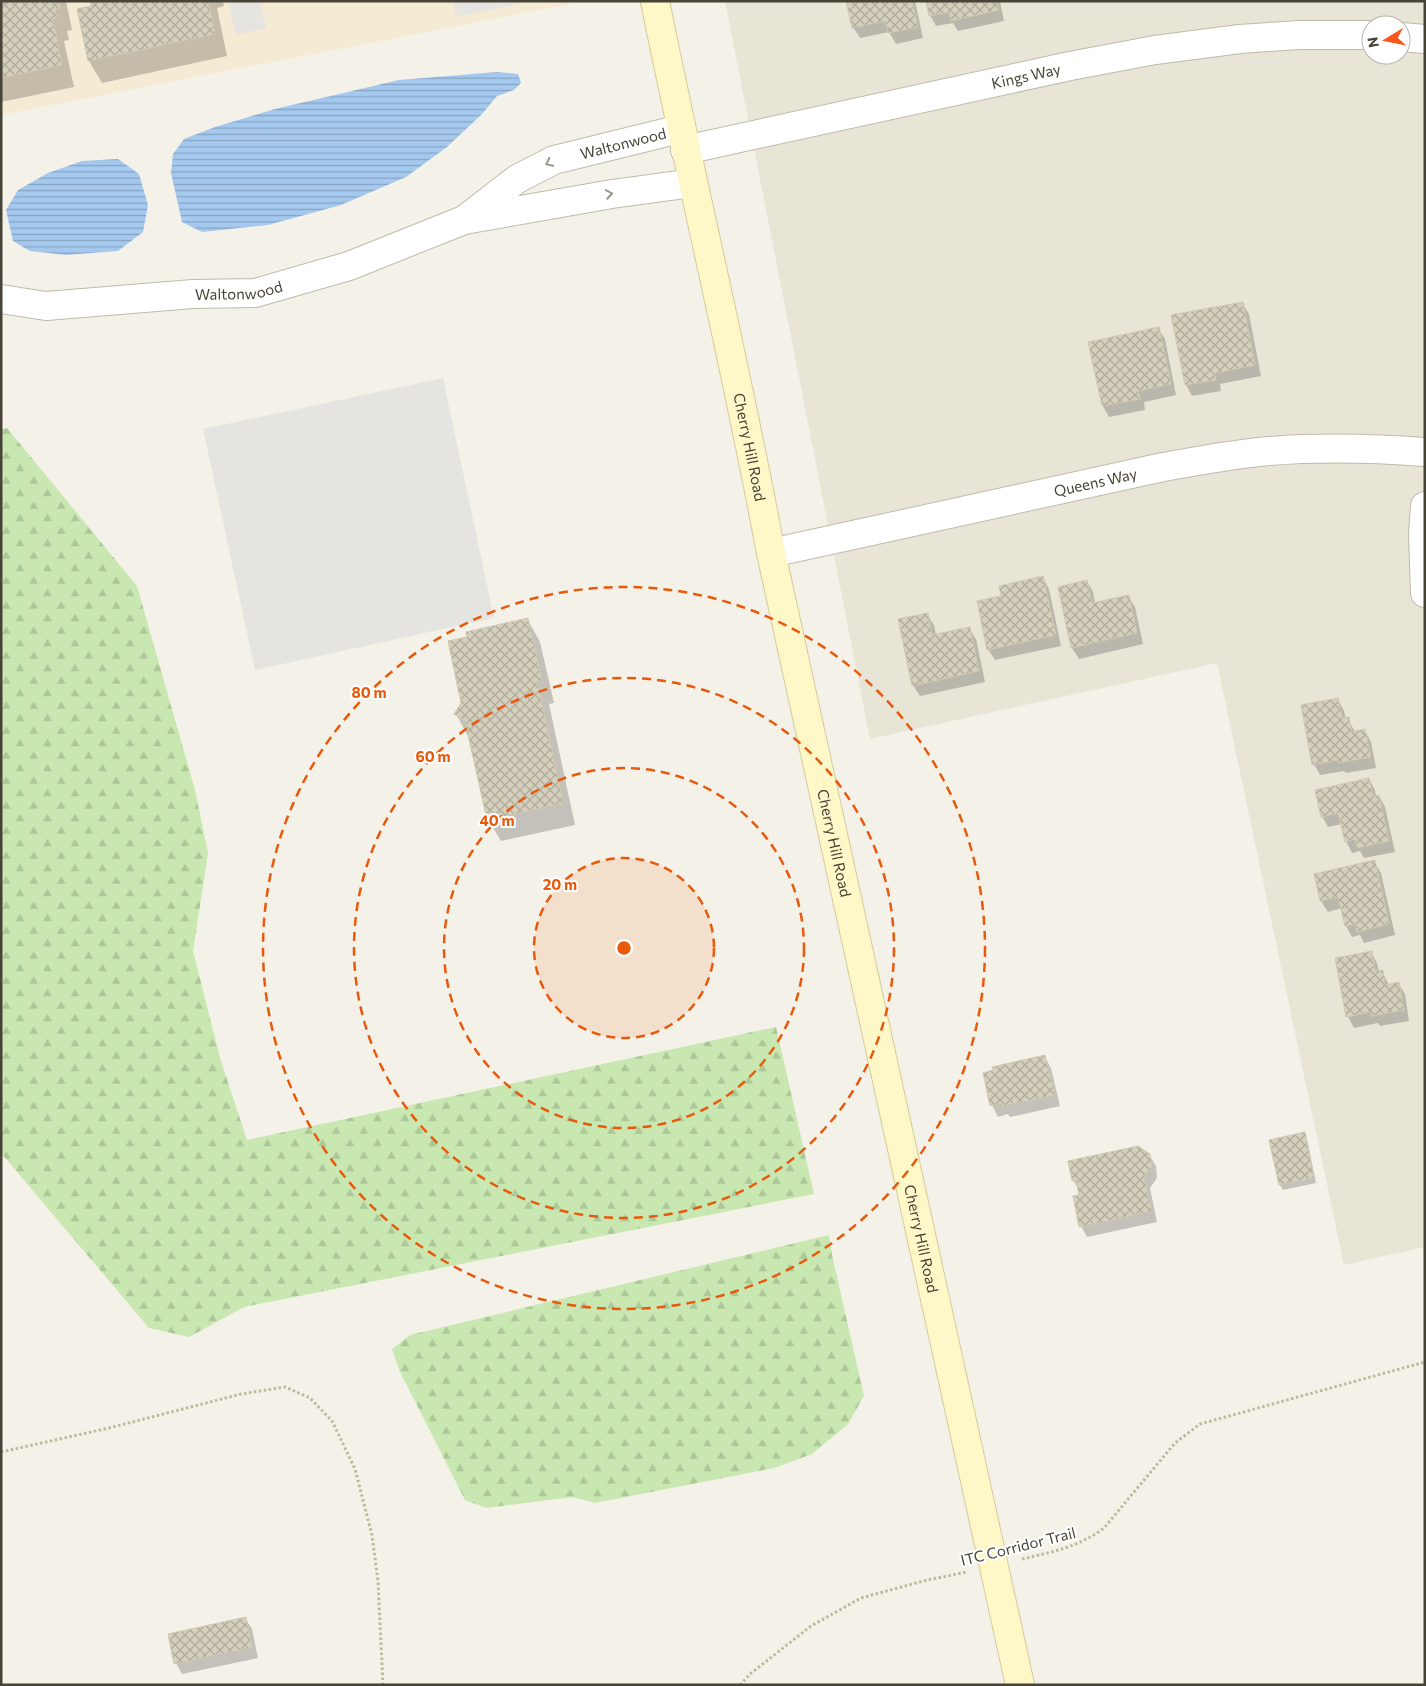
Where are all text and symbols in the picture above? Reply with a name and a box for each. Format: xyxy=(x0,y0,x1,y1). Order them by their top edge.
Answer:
north arrow xyxy=(1361,15,1411,65)
text: N xyxy=(1363,36,1382,49)
street label: Kings Way xyxy=(990,59,1062,92)
street label: Waltonwood xyxy=(578,124,668,162)
one-way arrow xyxy=(545,157,554,167)
one-way arrow xyxy=(605,190,614,200)
street label: Waltonwood xyxy=(195,277,284,303)
street label: Cherry Hill Road xyxy=(730,391,770,503)
street label: Queens Way xyxy=(1052,464,1139,500)
text: 80 m xyxy=(351,683,387,701)
text: 60 m xyxy=(415,747,451,765)
street label: Cherry Hill Road xyxy=(814,787,855,899)
text: 40 m xyxy=(479,811,515,829)
text: 20 m xyxy=(543,875,577,893)
centre of rings xyxy=(615,939,633,957)
street label: Cherry Hill Road xyxy=(901,1183,942,1294)
street label: ITC Corridor Trail xyxy=(959,1523,1077,1569)

